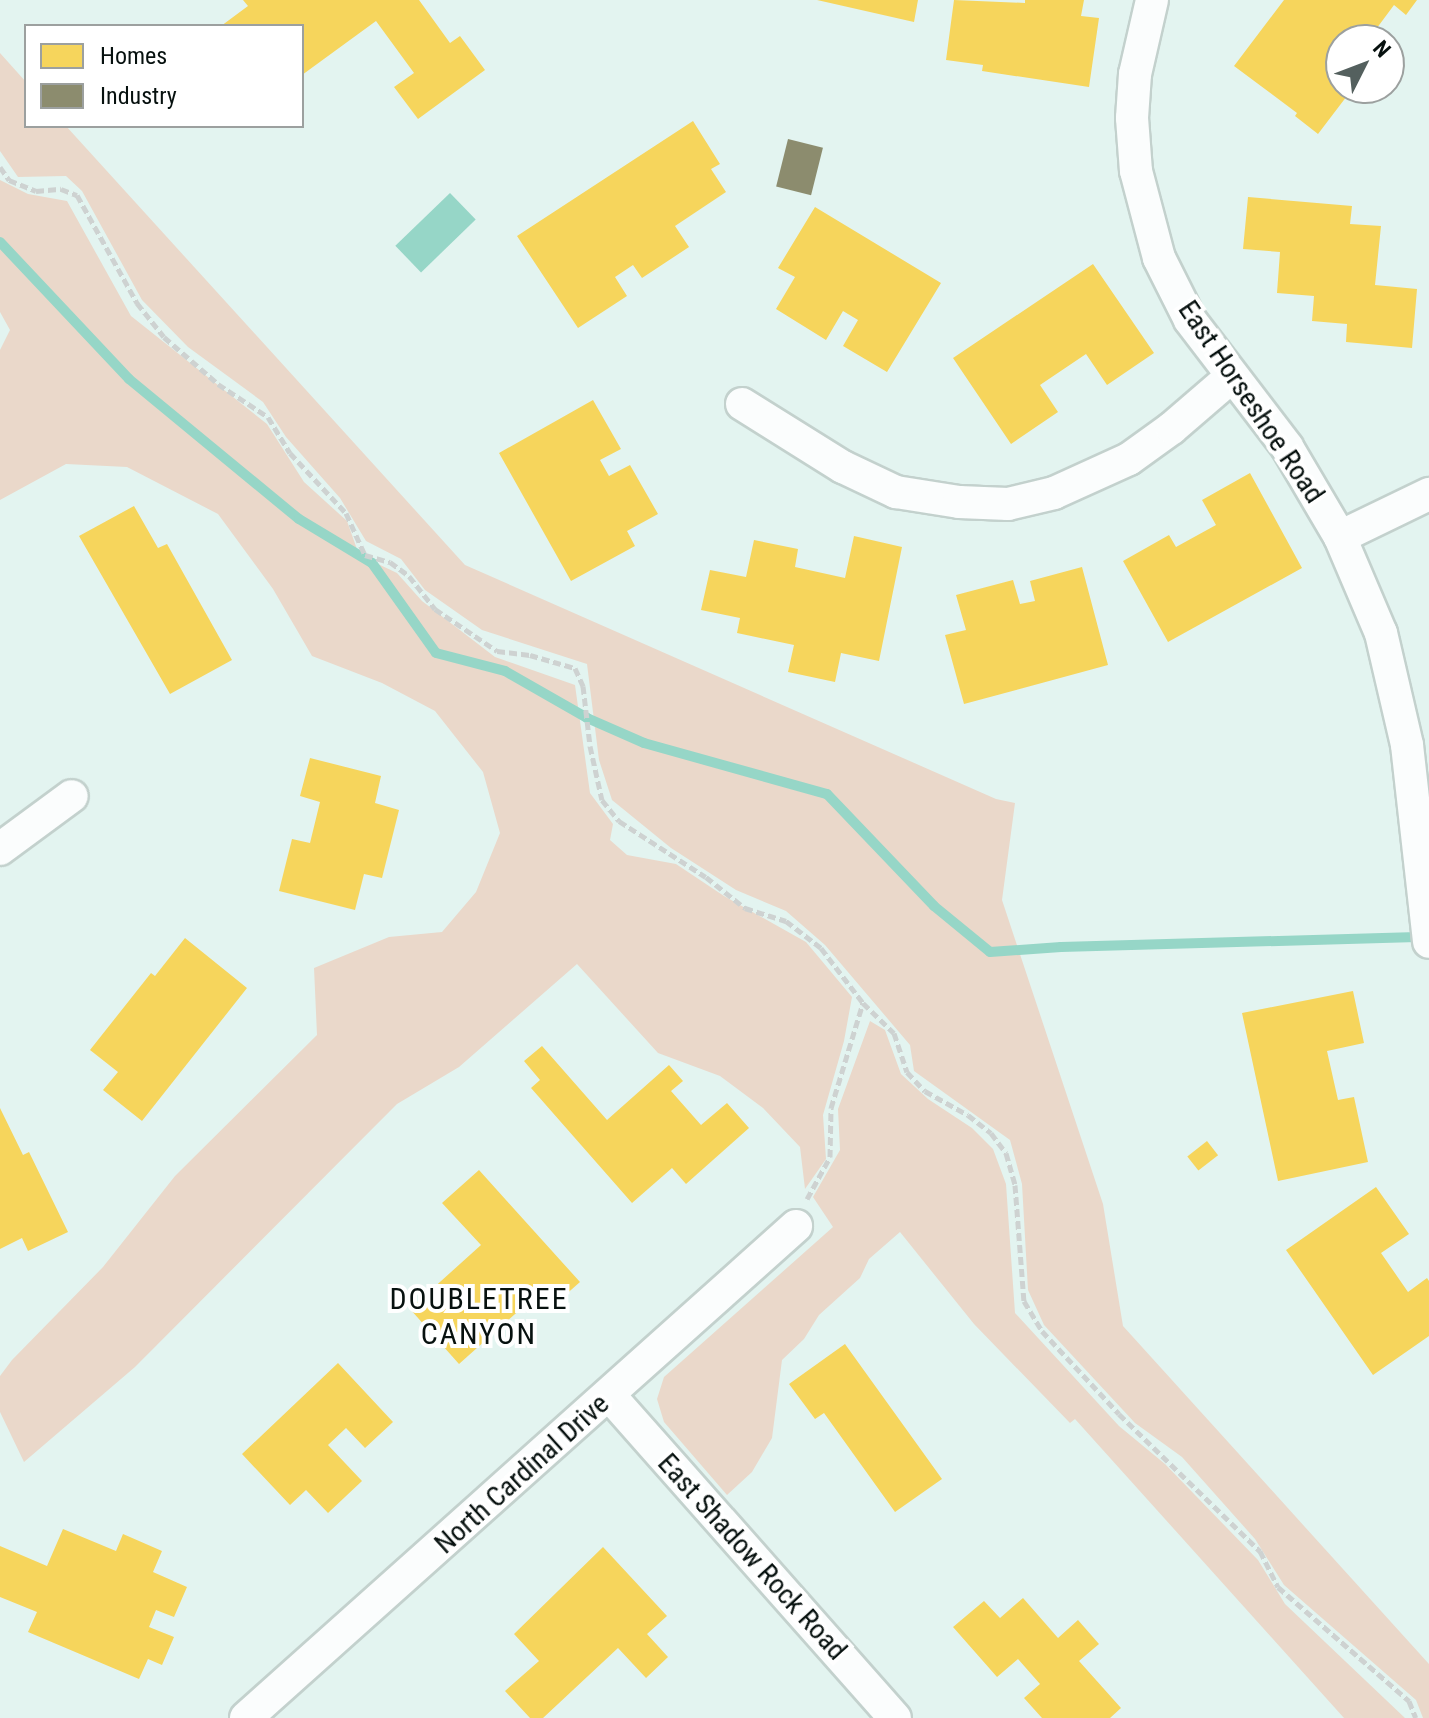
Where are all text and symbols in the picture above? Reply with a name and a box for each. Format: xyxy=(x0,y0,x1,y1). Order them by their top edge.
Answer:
legend xyxy=(24,24,304,128)
north arrow xyxy=(1325,24,1405,104)
text: N xyxy=(1368,36,1396,62)
text: Homes xyxy=(100,42,167,70)
text: Industry xyxy=(100,82,177,110)
street label: East Horseshoe Road xyxy=(1171,294,1331,510)
district label: DOUBLETREE CANYON xyxy=(389,1281,569,1352)
street label: North Cardinal Drive xyxy=(428,1387,616,1561)
street label: East Shadow Rock Road xyxy=(651,1447,853,1667)

